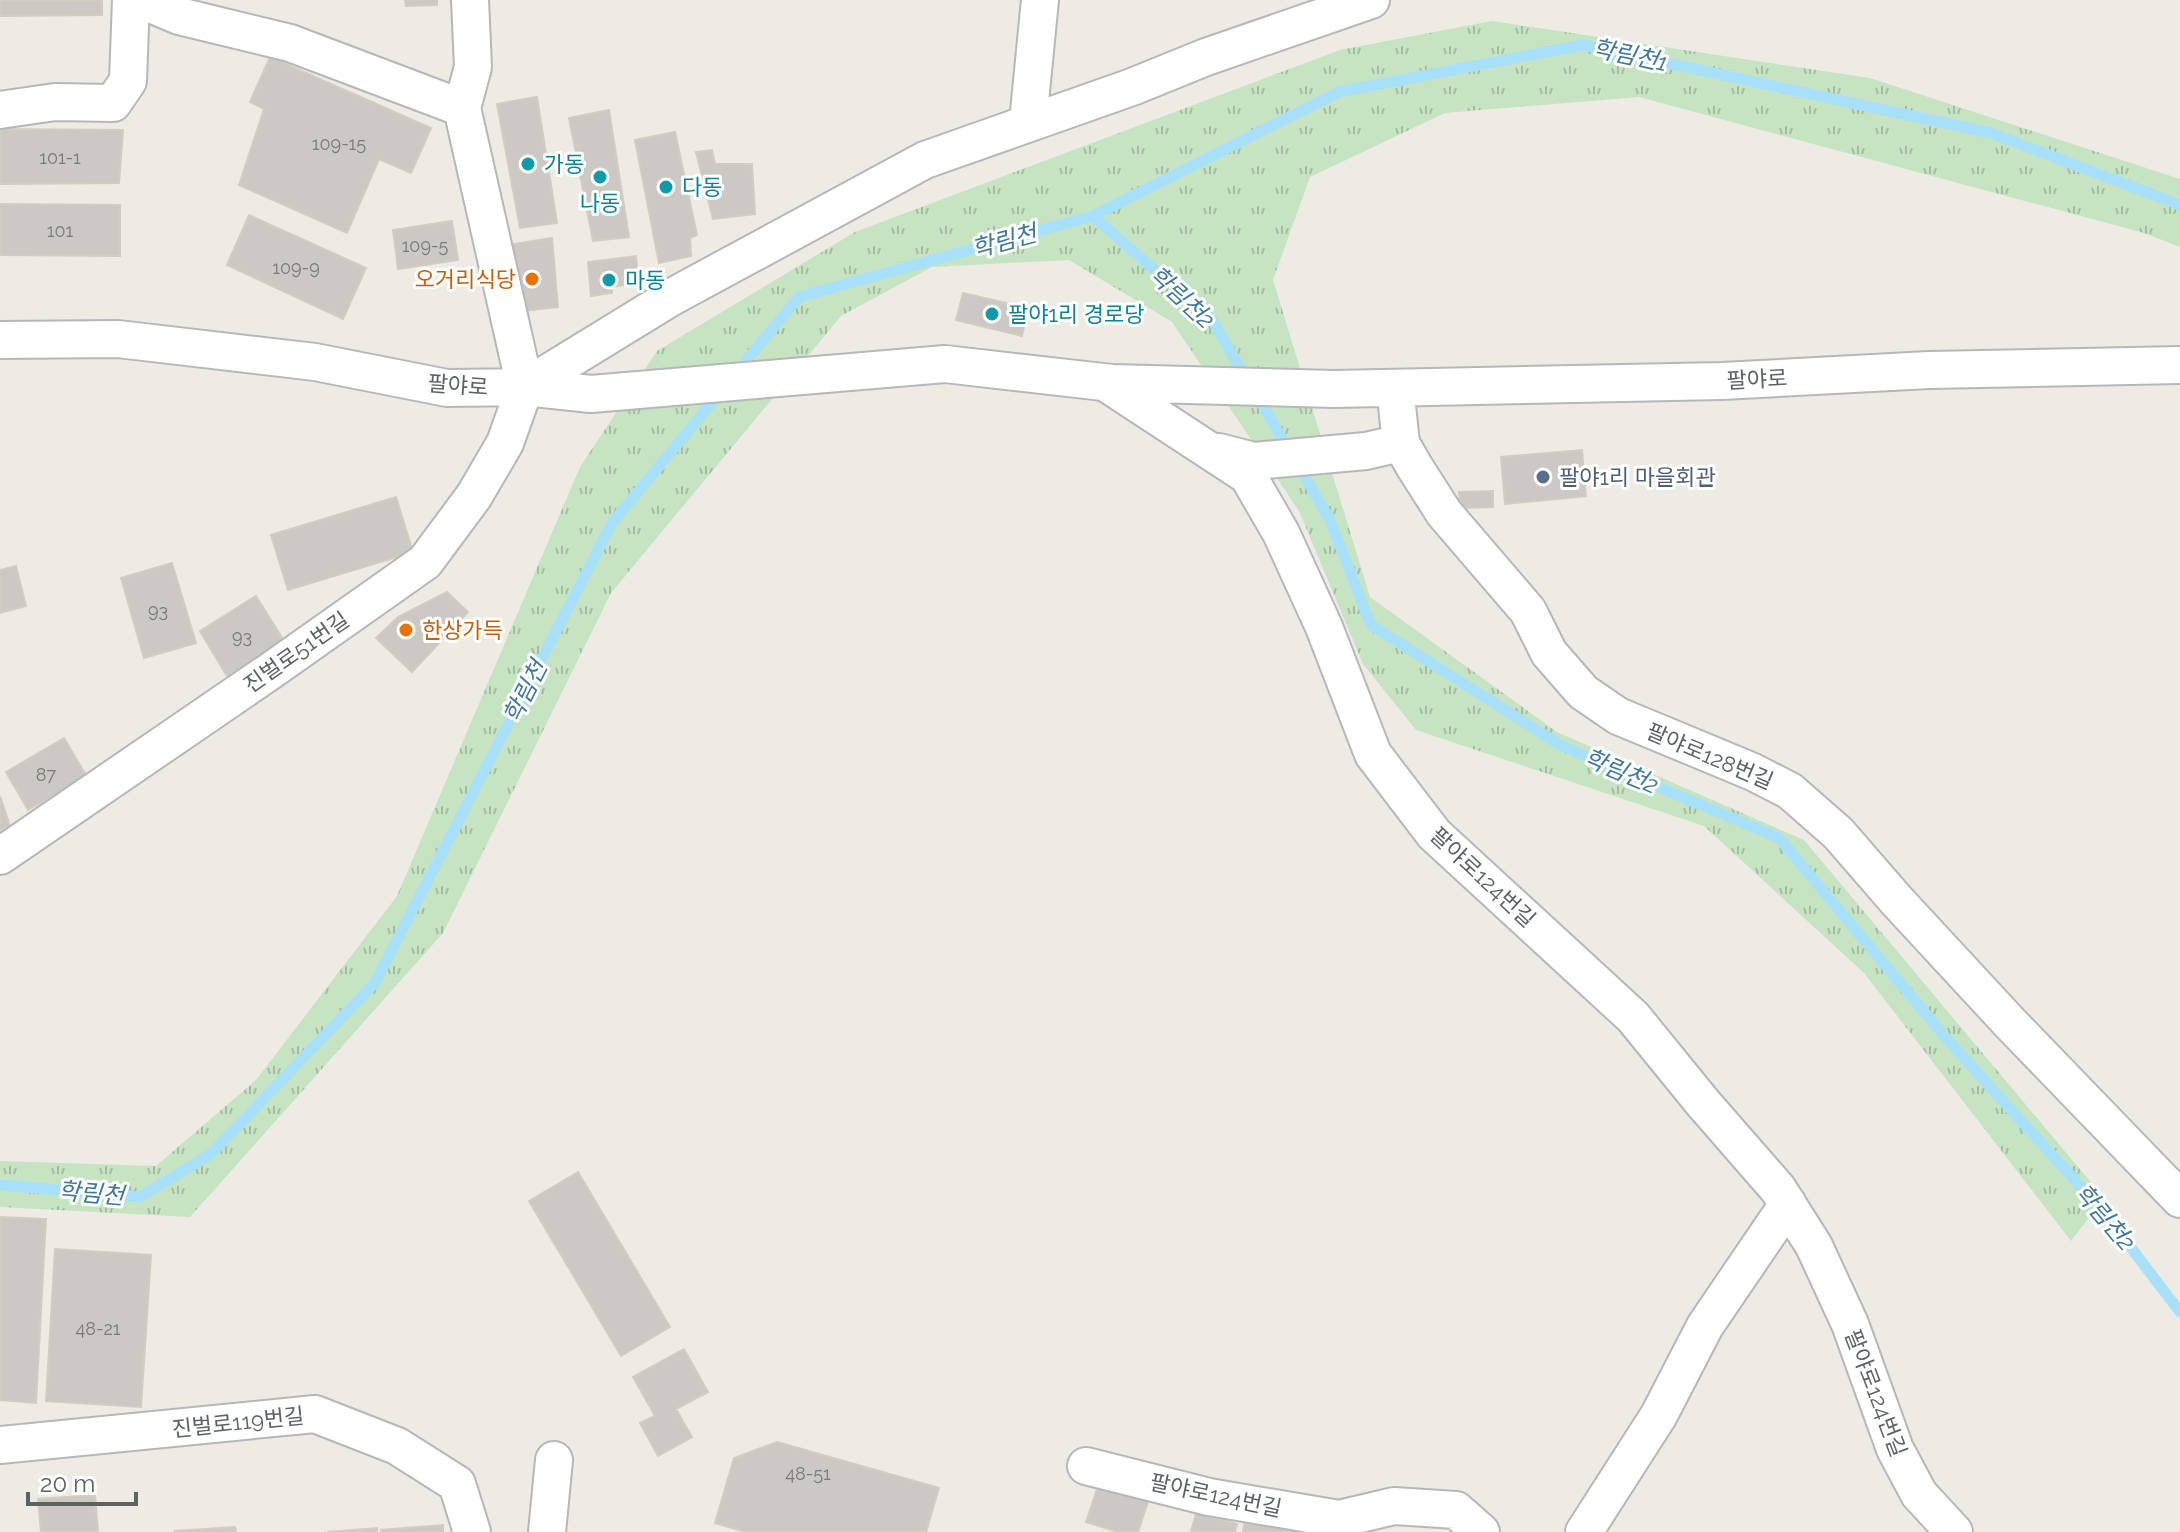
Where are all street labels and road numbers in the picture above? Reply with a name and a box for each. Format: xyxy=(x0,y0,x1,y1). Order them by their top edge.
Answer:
street label: 팔야로 xyxy=(1726,364,1788,394)
street label: 팔야로 xyxy=(427,370,489,400)
street label: 진벌로51번길 xyxy=(238,606,354,698)
street label: 팔야로128번길 xyxy=(1643,718,1777,794)
street label: 팔야로124번길 xyxy=(1425,822,1541,932)
street label: 팔야로124번길 xyxy=(1840,1326,1912,1460)
street label: 진벌로119번길 xyxy=(171,1402,305,1442)
street label: 팔야로124번길 xyxy=(1148,1468,1284,1522)

